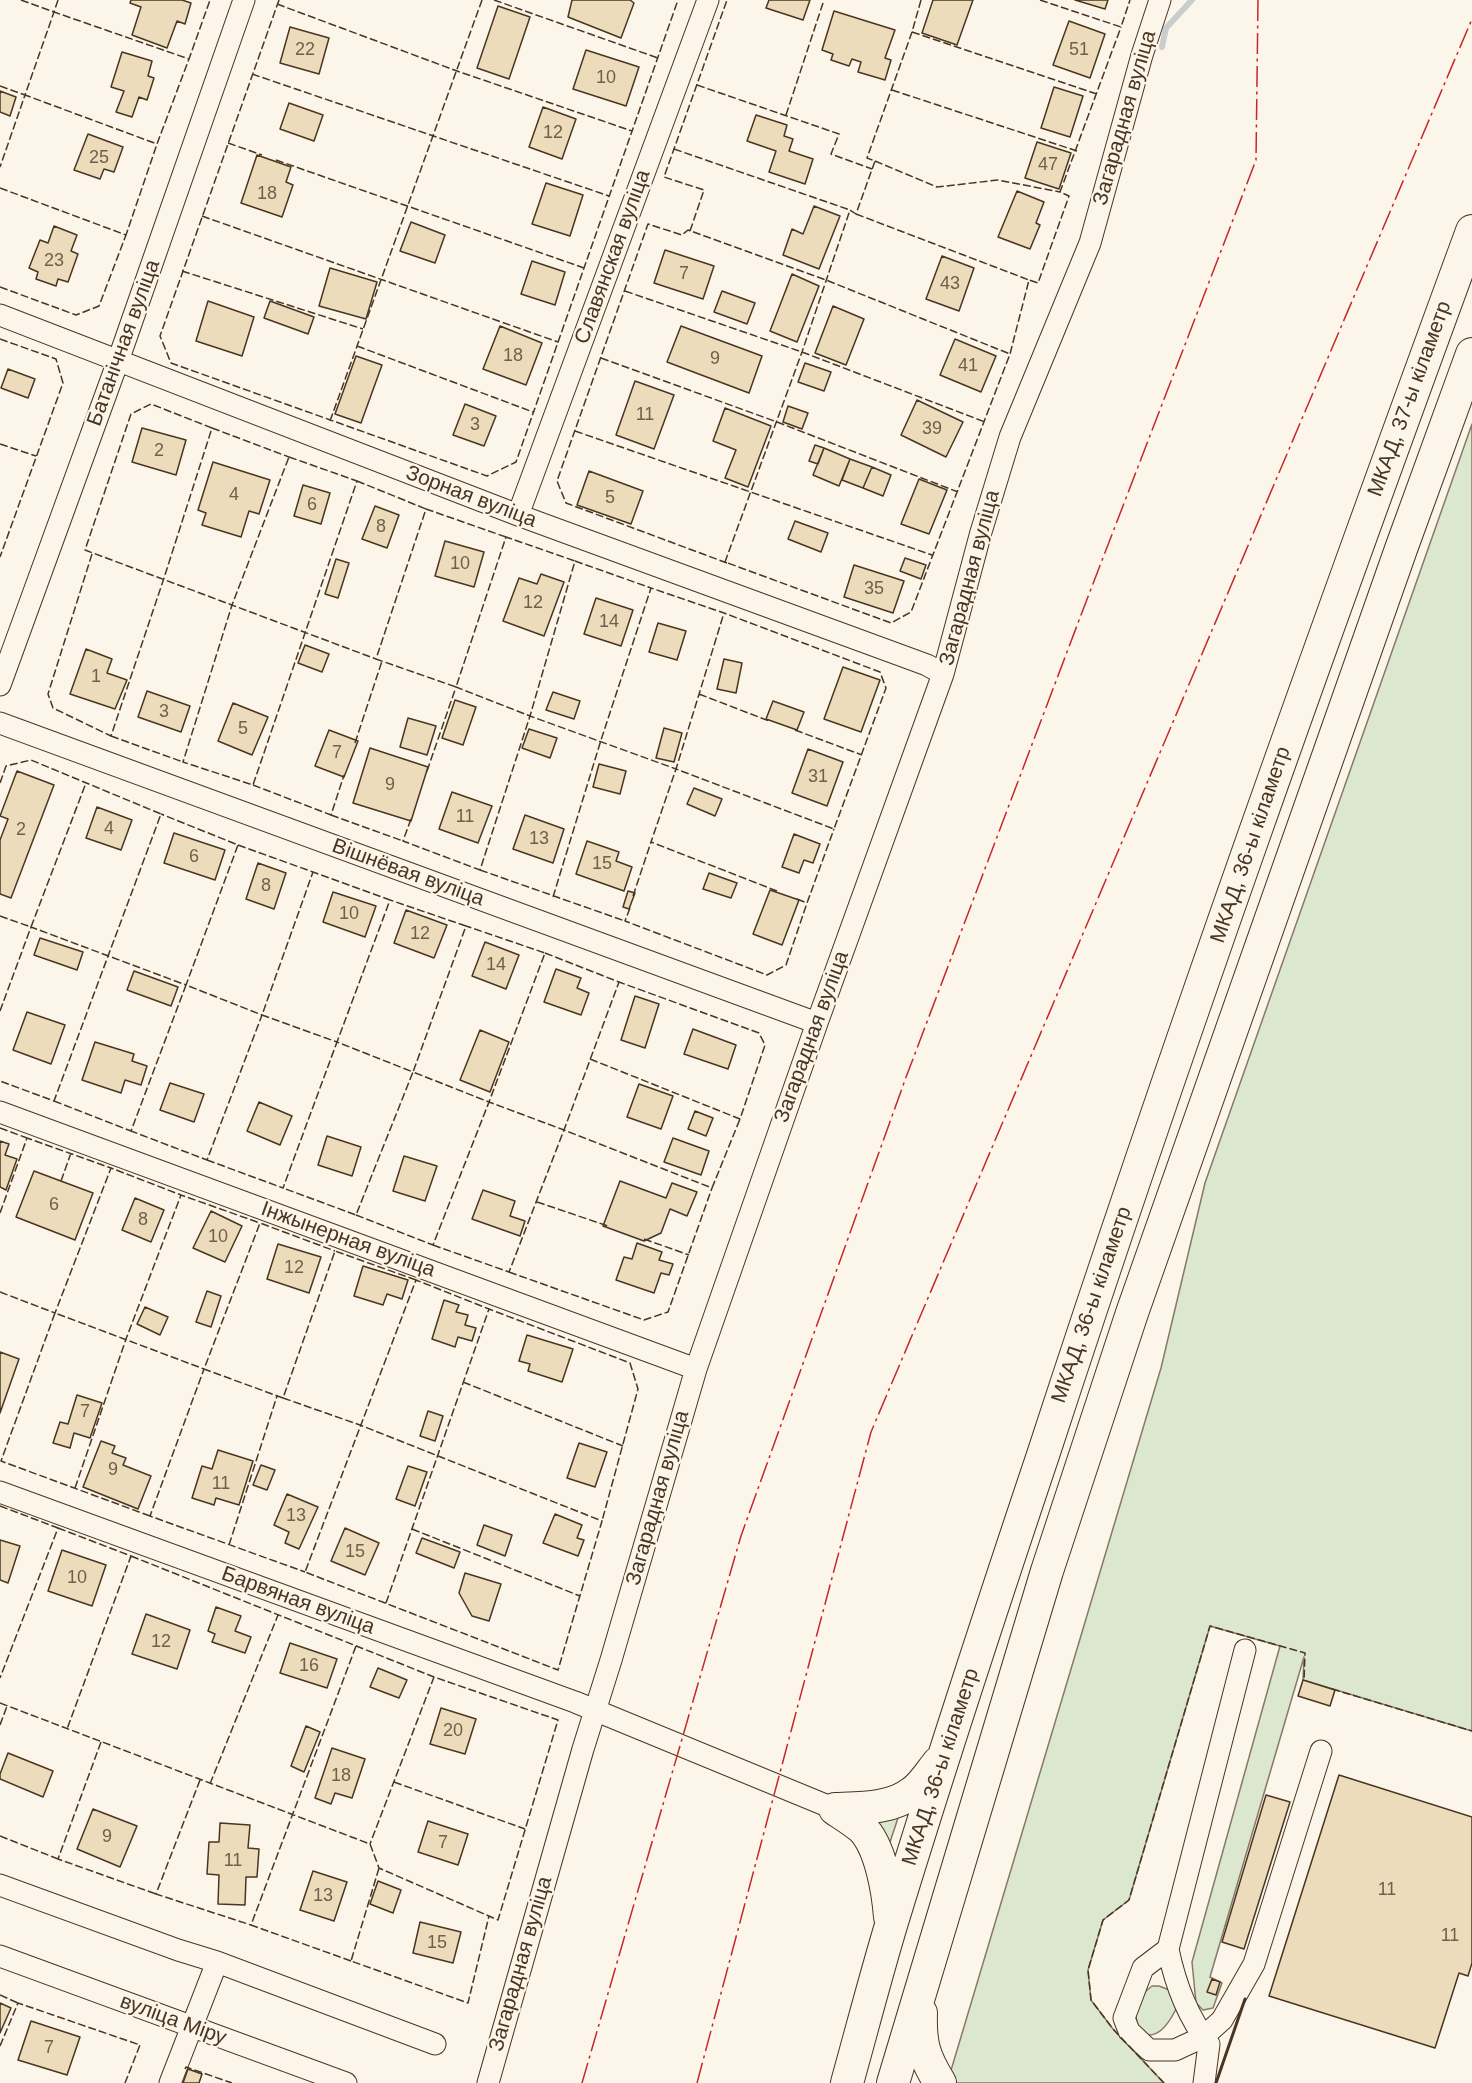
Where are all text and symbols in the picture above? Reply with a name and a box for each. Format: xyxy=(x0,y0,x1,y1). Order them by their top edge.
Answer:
street label: Загарадная вуліца xyxy=(1088,28,1162,208)
house number: 22 xyxy=(295,39,315,61)
house number: 51 xyxy=(1069,39,1089,61)
house number: 10 xyxy=(596,67,616,89)
house number: 12 xyxy=(543,122,563,144)
house number: 25 xyxy=(89,147,109,169)
house number: 47 xyxy=(1038,154,1058,176)
street label: Славянская вуліца xyxy=(570,167,656,347)
house number: 18 xyxy=(257,183,277,205)
house number: 23 xyxy=(44,250,64,272)
street label: Батанічная вуліца xyxy=(82,256,166,430)
house number: 7 xyxy=(679,263,689,285)
house number: 43 xyxy=(940,273,960,295)
street label: МКАД, 37-ы кіламетр xyxy=(1363,298,1457,500)
house number: 18 xyxy=(503,345,523,367)
house number: 9 xyxy=(710,348,720,370)
house number: 41 xyxy=(958,355,978,377)
house number: 11 xyxy=(636,404,654,426)
house number: 3 xyxy=(470,414,480,436)
house number: 39 xyxy=(922,418,942,440)
house number: 2 xyxy=(154,440,164,462)
street label: Зорная вуліца xyxy=(402,461,540,533)
house number: 4 xyxy=(229,484,239,506)
house number: 5 xyxy=(605,487,615,509)
street label: Загарадная вуліца xyxy=(934,487,1006,669)
house number: 6 xyxy=(307,494,317,516)
house number: 8 xyxy=(376,516,386,538)
house number: 10 xyxy=(450,553,470,575)
house number: 35 xyxy=(864,578,884,600)
house number: 12 xyxy=(523,592,543,614)
house number: 14 xyxy=(599,611,619,633)
house number: 1 xyxy=(91,666,101,688)
house number: 3 xyxy=(159,701,169,723)
house number: 5 xyxy=(238,718,248,740)
house number: 7 xyxy=(332,742,342,764)
street label: МКАД, 36-ы кіламетр xyxy=(1206,743,1296,947)
house number: 31 xyxy=(808,766,828,788)
house number: 9 xyxy=(385,774,395,796)
house number: 11 xyxy=(456,806,474,828)
house number: 4 xyxy=(104,818,114,840)
house number: 2 xyxy=(16,819,26,841)
house number: 13 xyxy=(529,828,549,850)
street label: Вішнёвая вуліца xyxy=(329,834,487,912)
house number: 6 xyxy=(189,846,199,868)
house number: 15 xyxy=(592,853,612,875)
house number: 8 xyxy=(261,875,271,897)
house number: 10 xyxy=(339,903,359,925)
house number: 12 xyxy=(410,923,430,945)
street label: Загарадная вуліца xyxy=(769,948,855,1126)
house number: 14 xyxy=(486,954,506,976)
house number: 6 xyxy=(49,1194,59,1216)
street label: Інжынерная вуліца xyxy=(258,1197,438,1283)
street label: МКАД, 36-ы кіламетр xyxy=(1047,1203,1137,1407)
house number: 8 xyxy=(138,1209,148,1231)
house number: 10 xyxy=(208,1226,228,1248)
house number: 12 xyxy=(284,1257,304,1279)
house number: 7 xyxy=(80,1401,90,1423)
street label: Загарадная вуліца xyxy=(621,1408,695,1588)
house number: 9 xyxy=(108,1459,118,1481)
house number: 11 xyxy=(212,1473,230,1495)
house number: 13 xyxy=(286,1505,306,1527)
house number: 15 xyxy=(345,1541,365,1563)
street label: Барвяная вуліца xyxy=(218,1562,378,1640)
house number: 10 xyxy=(67,1567,87,1589)
house number: 12 xyxy=(151,1631,171,1653)
house number: 16 xyxy=(299,1655,319,1677)
street label: МКАД, 36-ы кіламетр xyxy=(897,1665,985,1869)
house number: 20 xyxy=(443,1720,463,1742)
house number: 18 xyxy=(331,1765,351,1787)
house number: 9 xyxy=(102,1826,112,1848)
house number: 7 xyxy=(438,1832,448,1854)
house number: 11 xyxy=(224,1850,242,1872)
street label: Загарадная вуліца xyxy=(484,1874,558,2054)
house number: 11 xyxy=(1378,1879,1396,1901)
house number: 13 xyxy=(313,1885,333,1907)
house number: 11 xyxy=(1441,1925,1459,1947)
house number: 15 xyxy=(427,1932,447,1954)
street label: вуліца Міру xyxy=(116,1989,230,2051)
house number: 7 xyxy=(44,2037,54,2059)

